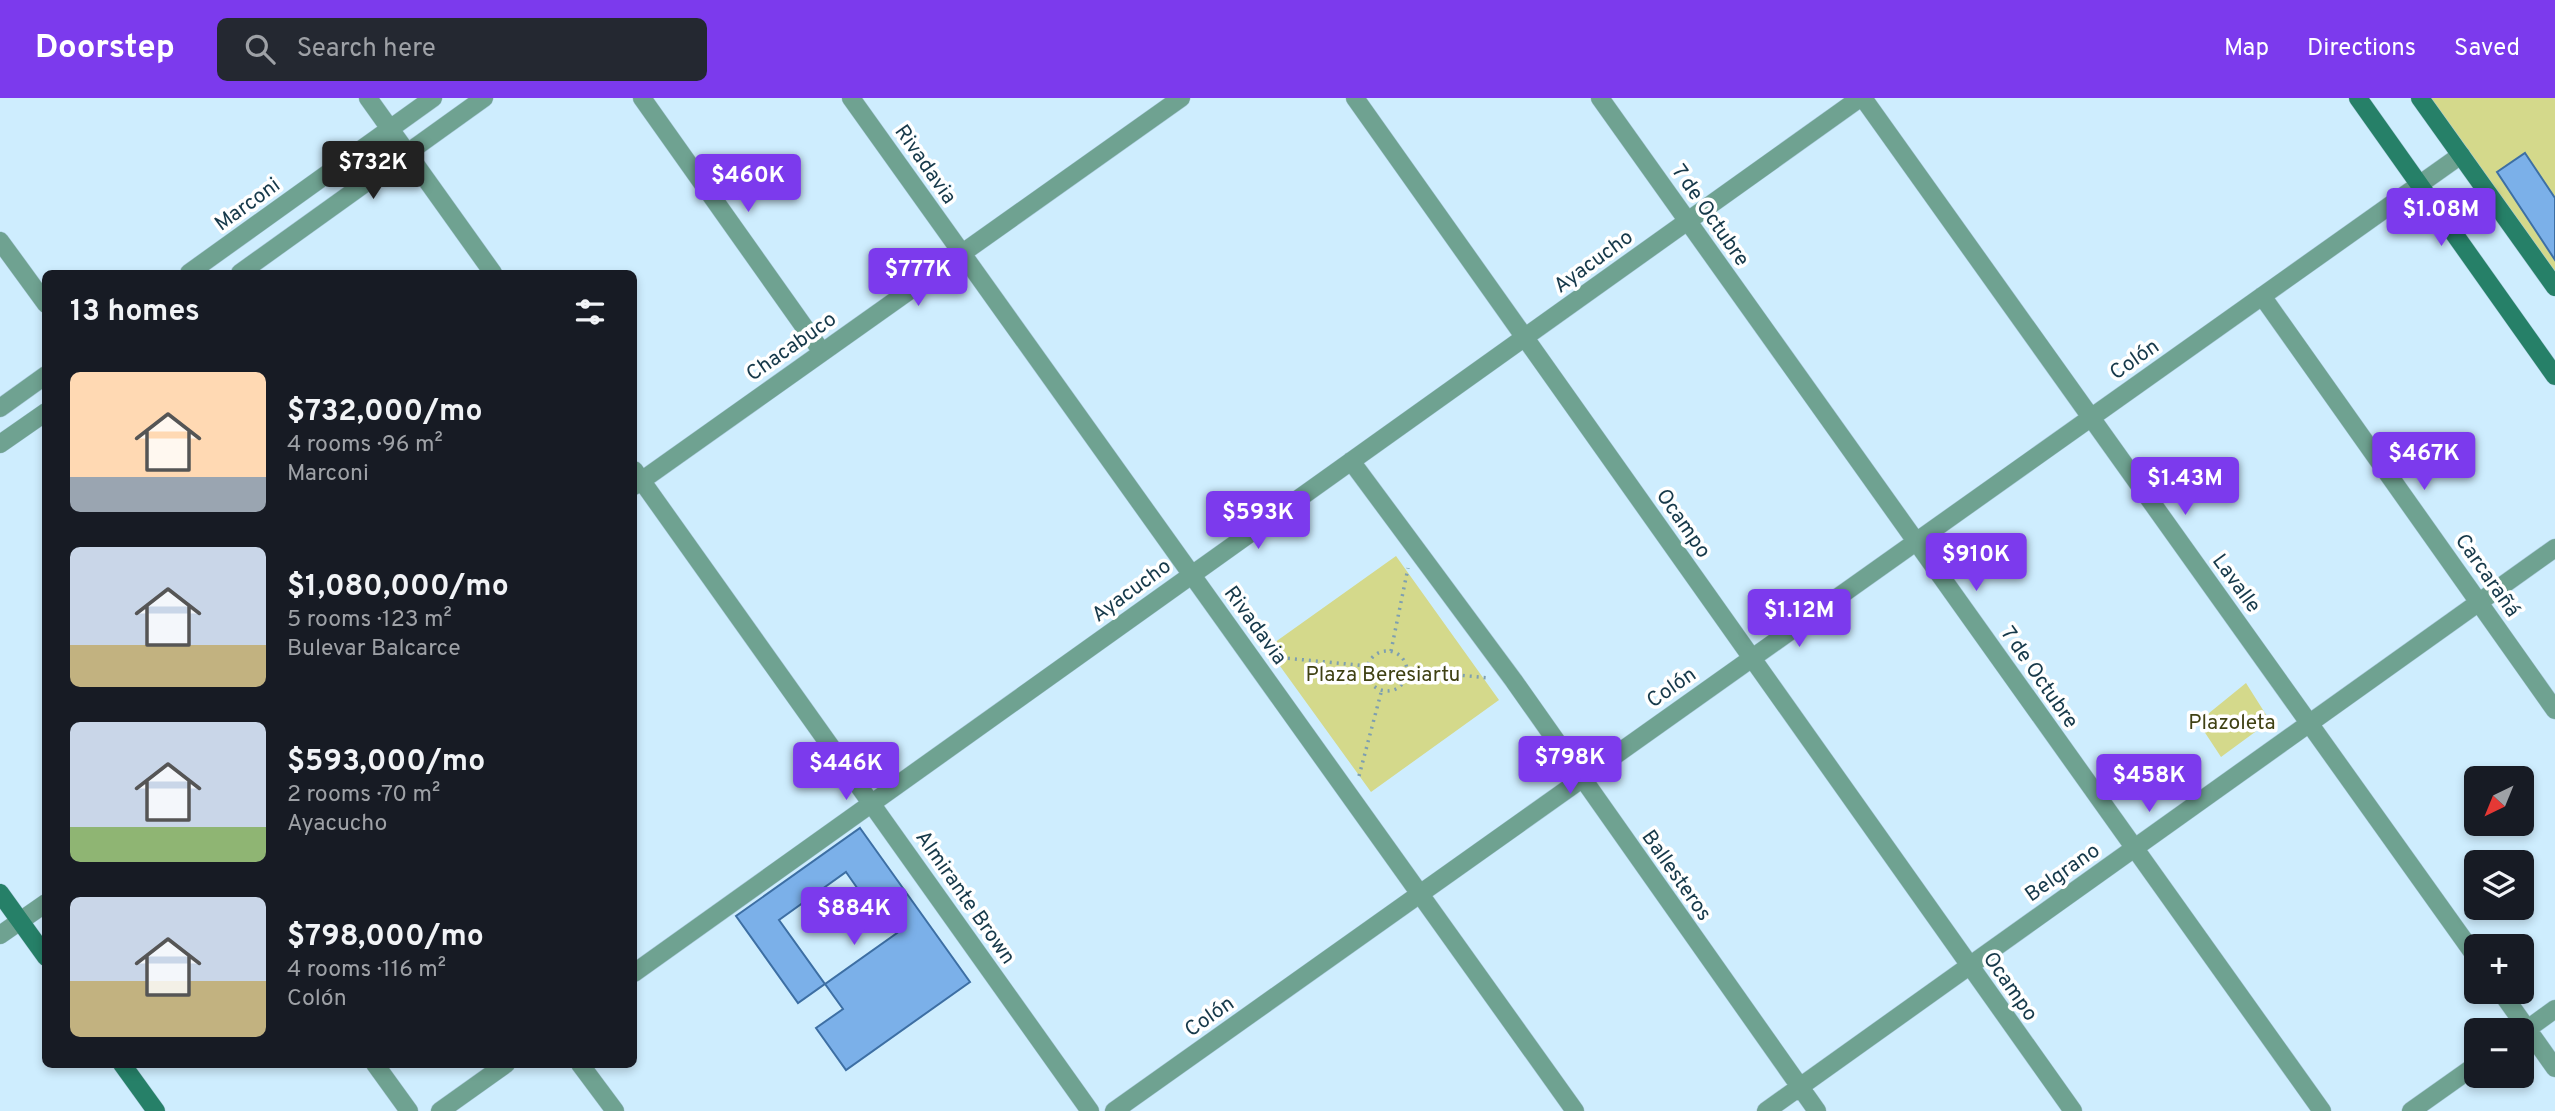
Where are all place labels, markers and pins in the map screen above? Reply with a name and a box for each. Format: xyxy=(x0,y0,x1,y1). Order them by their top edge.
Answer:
pin: $732K xyxy=(324,141,422,201)
pin: $460K xyxy=(699,155,797,214)
pin: $1.08M xyxy=(2384,188,2498,248)
pin: $777K xyxy=(869,248,967,308)
pin: $467K xyxy=(2375,432,2473,492)
pin: $1.43M xyxy=(2128,458,2242,517)
pin: $593K xyxy=(1209,491,1307,551)
pin: $910K xyxy=(1927,533,2025,593)
pin: $1.12M xyxy=(1742,589,1856,649)
pin: $798K xyxy=(1521,736,1619,796)
pin: $446K xyxy=(797,742,895,802)
pin: $458K xyxy=(2100,754,2198,814)
pin: $884K xyxy=(805,888,903,947)

